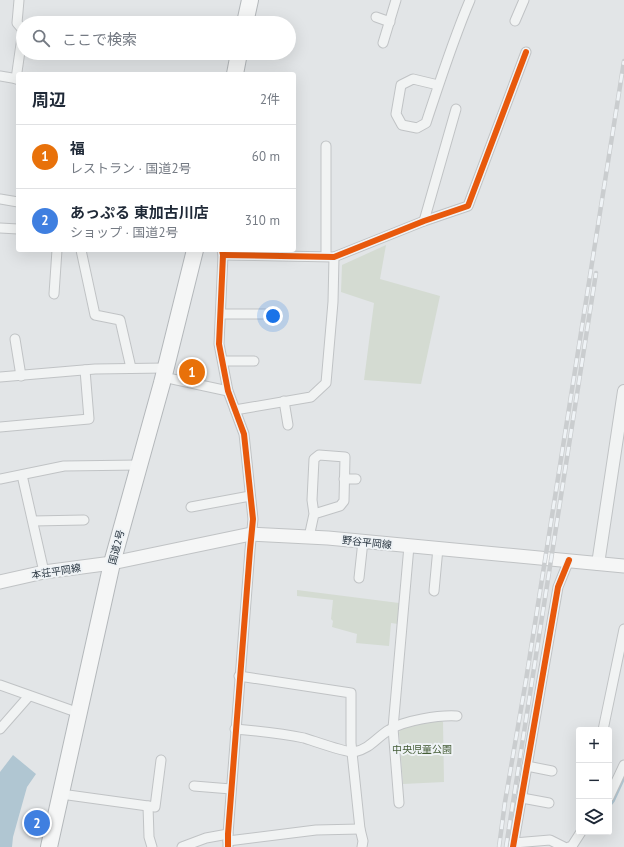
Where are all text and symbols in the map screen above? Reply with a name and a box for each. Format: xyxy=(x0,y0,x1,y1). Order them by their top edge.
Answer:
search box xyxy=(16,16,296,60)
icon: search xyxy=(30,27,52,49)
text: ここで検索 xyxy=(62,30,137,49)
text: 周辺 xyxy=(32,89,66,111)
text: 2件 xyxy=(260,91,280,108)
text: 福 xyxy=(70,139,85,158)
text: 1 xyxy=(41,148,49,165)
text: 60 m xyxy=(252,148,280,165)
text: レストラン · 国道2号 xyxy=(70,160,192,177)
text: あっぷる 東加古川店 xyxy=(70,203,209,222)
text: 2 xyxy=(41,212,49,229)
text: 310 m xyxy=(245,212,280,229)
text: ショップ · 国道2号 xyxy=(70,224,179,241)
your location xyxy=(263,306,283,326)
pin: 1 xyxy=(179,357,205,387)
street label: 国道2号 xyxy=(106,528,127,566)
street label: 野谷平岡線 xyxy=(341,533,392,552)
street label: 本荘平岡線 xyxy=(30,561,82,582)
map controls xyxy=(576,727,612,835)
button: + xyxy=(576,727,612,763)
park label: 中央児童公園 xyxy=(392,743,452,756)
button: − xyxy=(576,763,612,799)
button: layers xyxy=(576,799,612,835)
pin: 2 xyxy=(24,808,50,838)

